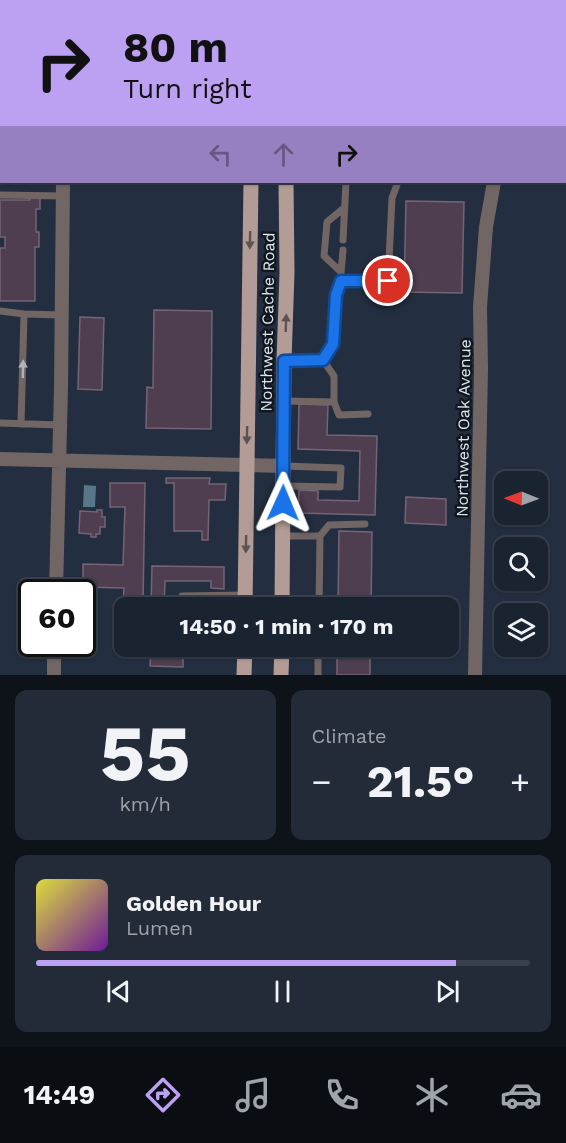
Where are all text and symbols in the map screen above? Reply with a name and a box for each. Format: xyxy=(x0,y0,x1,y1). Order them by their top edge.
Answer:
text: 80 m xyxy=(123,23,228,72)
icon: right xyxy=(24,24,102,102)
text: Turn right xyxy=(123,73,252,105)
icon: left xyxy=(204,138,237,171)
icon: ahead xyxy=(267,138,300,171)
icon: right xyxy=(330,138,363,171)
one-way arrow xyxy=(246,230,255,249)
street label: Northwest Cache Road xyxy=(256,232,279,412)
pin xyxy=(362,255,413,306)
icon: arrive xyxy=(371,264,404,297)
one-way arrow xyxy=(281,314,290,333)
street label: Northwest Oak Avenue xyxy=(452,339,475,517)
one-way arrow xyxy=(18,359,27,378)
one-way arrow xyxy=(243,425,252,444)
position arrow xyxy=(251,471,315,535)
north arrow xyxy=(494,471,548,525)
map controls xyxy=(494,471,548,657)
one-way arrow xyxy=(241,535,251,554)
button: search xyxy=(494,537,548,591)
speed limit sign: 60 xyxy=(18,579,96,657)
button: layers xyxy=(494,603,548,657)
text: 14:50 · 1 min · 170 m xyxy=(179,614,394,639)
text: 55 xyxy=(100,707,191,799)
text: Climate xyxy=(312,724,387,748)
text: 21.5° xyxy=(367,755,475,808)
text: − xyxy=(312,762,331,801)
text: + xyxy=(510,762,530,801)
text: km/h xyxy=(119,792,171,816)
text: Golden Hour xyxy=(126,891,261,916)
text: Lumen xyxy=(126,916,193,940)
icon: previous xyxy=(102,975,135,1008)
icon: pause xyxy=(266,975,299,1008)
icon: next xyxy=(431,975,464,1008)
icon: directions xyxy=(142,1074,184,1116)
icon: music xyxy=(232,1074,274,1116)
icon: phone xyxy=(321,1074,363,1116)
icon: climate xyxy=(411,1074,453,1116)
icon: car xyxy=(500,1074,542,1116)
text: 14:49 xyxy=(24,1079,95,1111)

